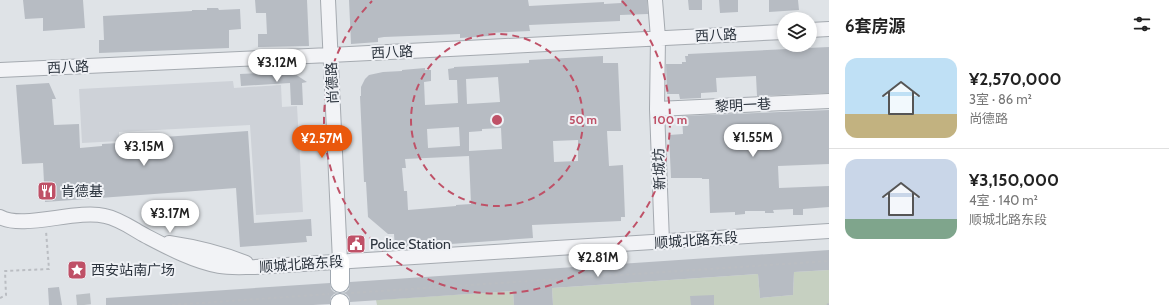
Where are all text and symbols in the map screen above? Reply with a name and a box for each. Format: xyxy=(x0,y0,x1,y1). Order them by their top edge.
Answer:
map controls xyxy=(777,12,817,52)
button: layers xyxy=(777,12,817,52)
icon: filters xyxy=(1131,13,1153,35)
text: 6套房源 xyxy=(845,16,906,36)
street label: 西八路 xyxy=(695,25,737,45)
street label: 西八路 xyxy=(371,42,413,62)
pin: ¥3.12M xyxy=(244,49,310,83)
text: ¥3.12M xyxy=(257,54,297,70)
street label: 西八路 xyxy=(47,57,89,77)
street label: 尚德路 xyxy=(322,62,342,104)
text: ¥2,570,000 xyxy=(969,69,1061,89)
icon: home xyxy=(877,74,925,122)
text: 3室 · 86 m² xyxy=(969,91,1032,107)
street label: 黎明一巷 xyxy=(715,95,771,115)
text: 尚德路 xyxy=(969,110,1008,126)
text: 50 m xyxy=(569,112,597,127)
text: 100 m xyxy=(653,112,687,127)
centre of rings xyxy=(490,113,504,127)
pin: ¥1.55M xyxy=(720,124,786,158)
pin: ¥2.57M xyxy=(289,125,355,159)
text: ¥1.55M xyxy=(733,129,773,145)
text: ¥2.57M xyxy=(301,130,343,146)
pin: ¥3.15M xyxy=(111,133,177,167)
text: ¥3.15M xyxy=(124,138,164,154)
street label: 新城坊 xyxy=(649,148,669,190)
text: ¥3,150,000 xyxy=(969,170,1059,190)
icon: home xyxy=(877,175,925,223)
restaurant icon: 肯德基 xyxy=(36,180,58,202)
place label: 肯德基 xyxy=(61,182,103,200)
text: 4室 · 140 m² xyxy=(969,192,1038,208)
pin: ¥3.17M xyxy=(137,200,203,234)
text: ¥3.17M xyxy=(150,205,190,221)
text: 顺城北路东段 xyxy=(969,211,1047,227)
street label: 顺城北路东段 xyxy=(653,228,739,252)
public building icon: Police Station xyxy=(345,233,367,255)
place label: Police Station xyxy=(370,235,451,253)
pin: ¥2.81M xyxy=(565,244,631,278)
text: ¥2.81M xyxy=(577,249,619,265)
street label: 顺城北路东段 xyxy=(258,252,344,276)
place icon: 西安站南广场 xyxy=(66,259,88,281)
place label: 西安站南广场 xyxy=(91,261,175,279)

